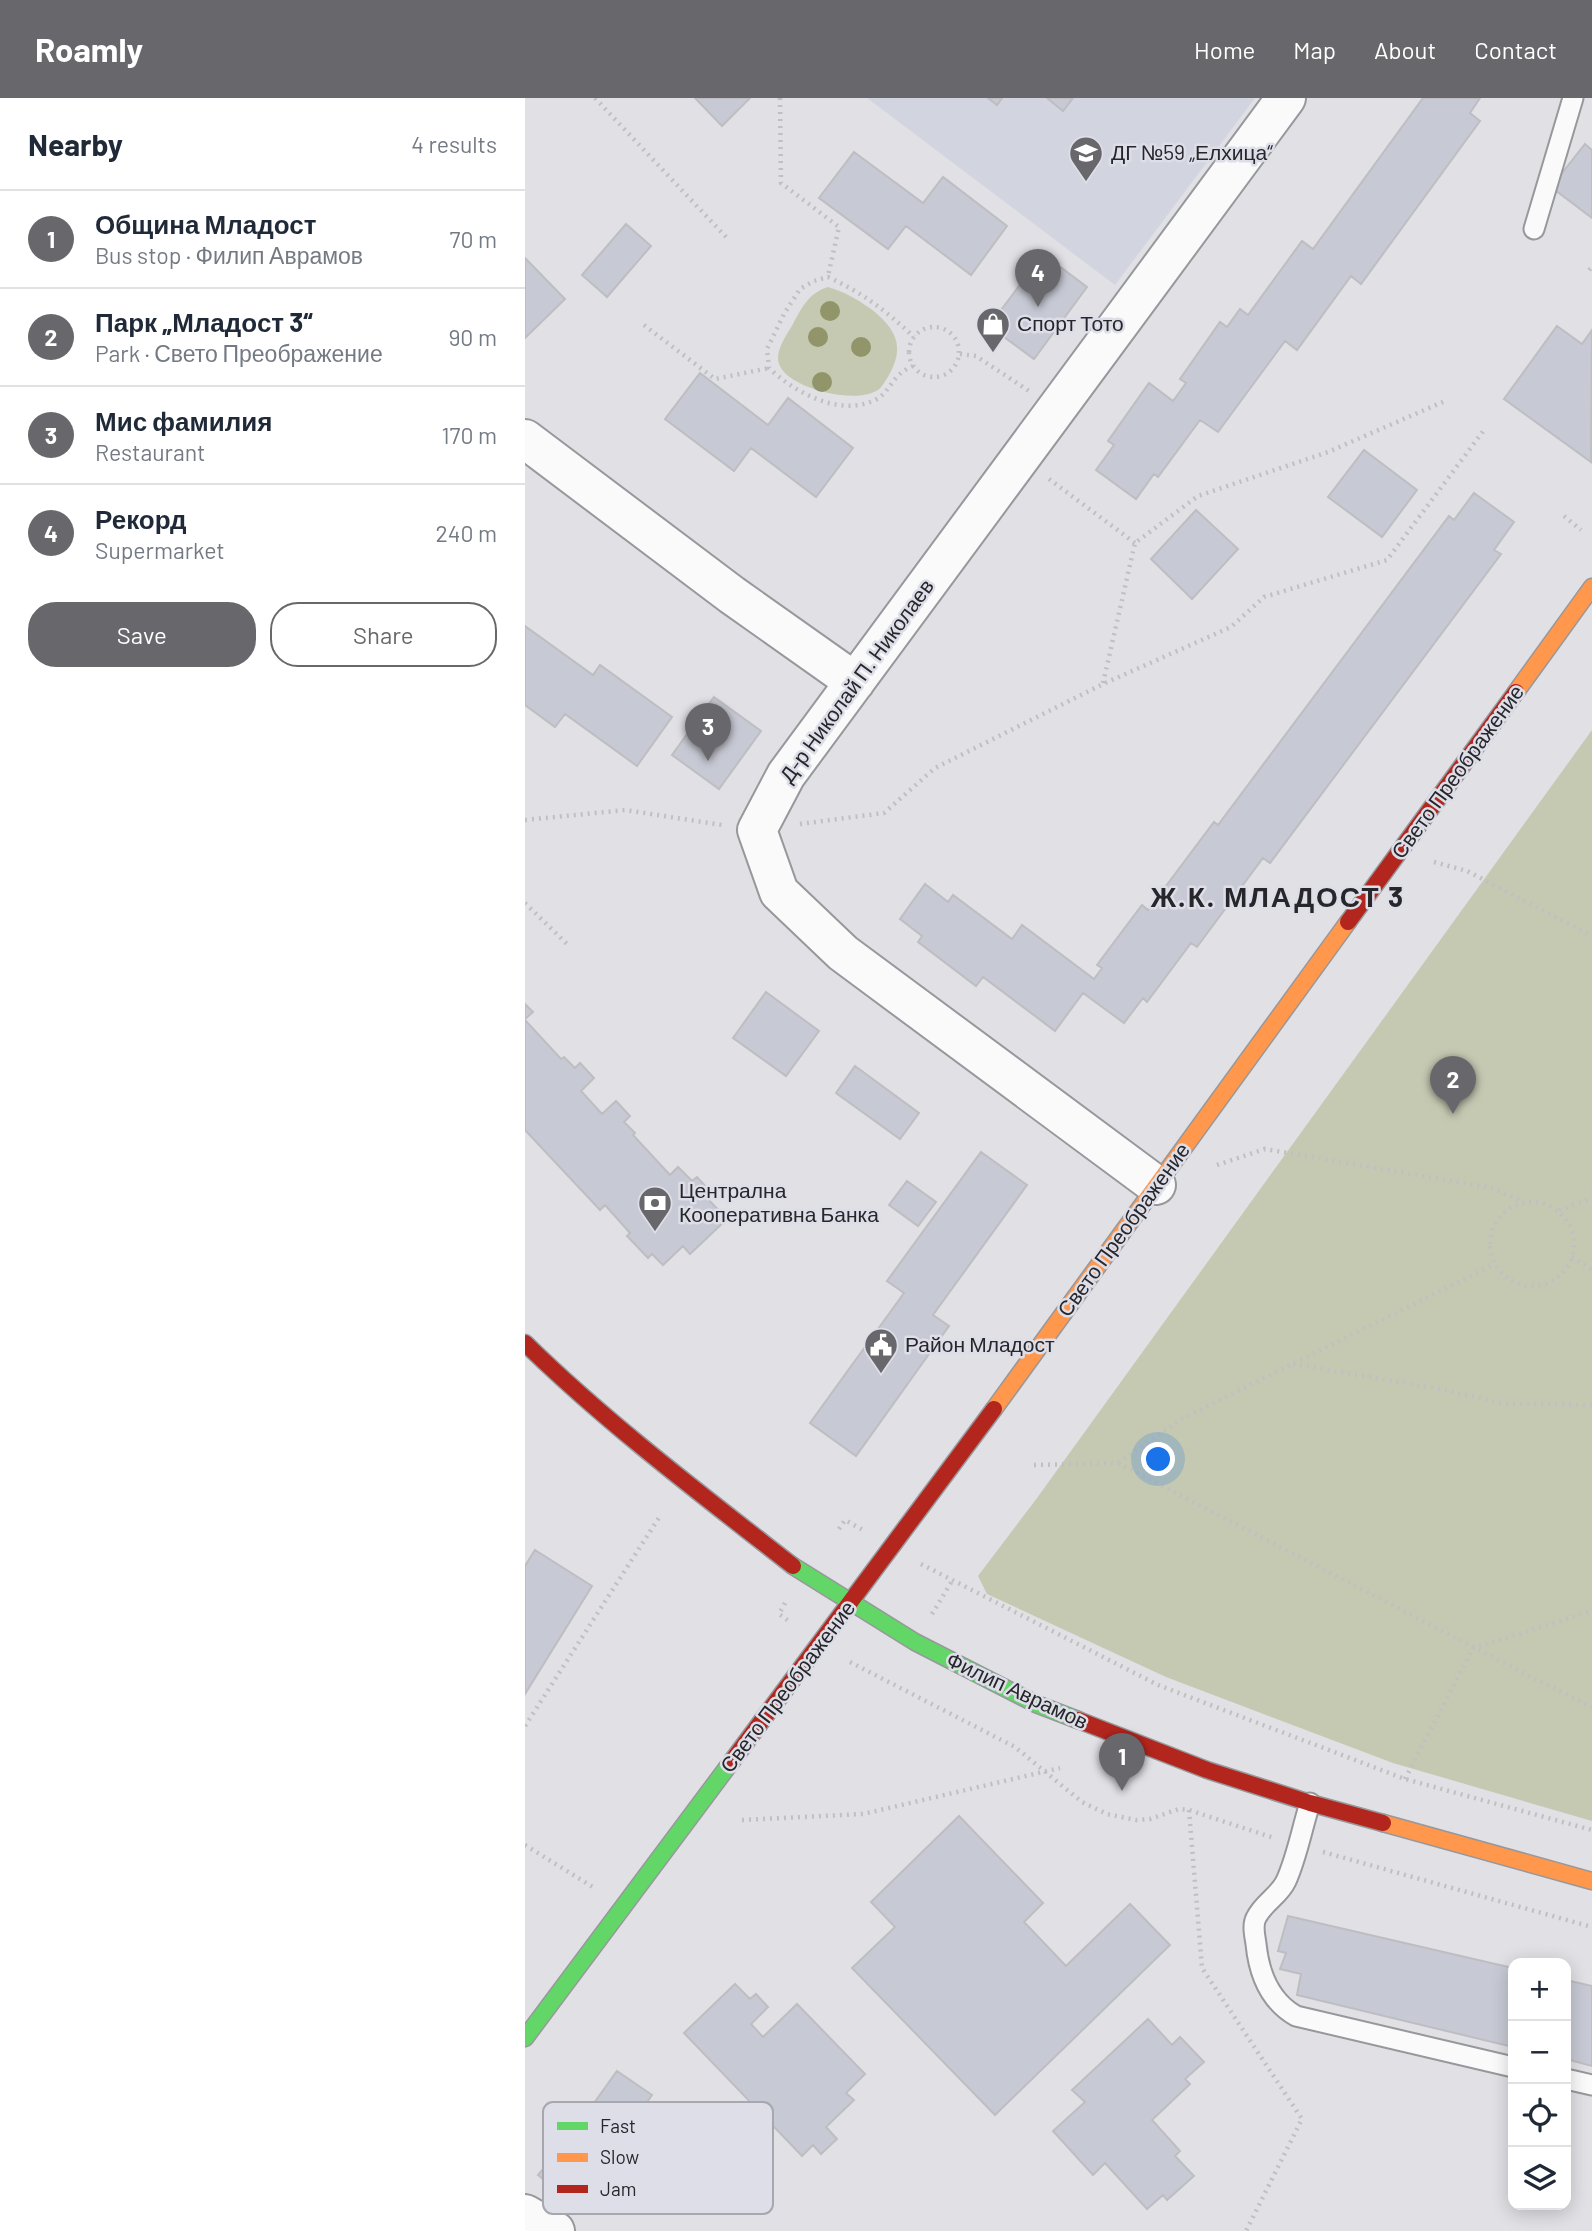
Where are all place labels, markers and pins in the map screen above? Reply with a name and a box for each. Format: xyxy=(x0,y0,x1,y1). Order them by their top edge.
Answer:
school or university icon: ДГ №59 „Елхица“ xyxy=(1067,134,1105,183)
place label: ДГ №59 „Елхица“ xyxy=(1111,139,1273,164)
pin: 4 xyxy=(1015,249,1061,307)
shop icon: Спорт Тото xyxy=(974,305,1012,354)
place label: Спорт Тото xyxy=(1017,310,1124,335)
pin: 3 xyxy=(685,703,731,761)
pin: 2 xyxy=(1430,1056,1476,1114)
place label: Централна Кооперативна Банка xyxy=(679,1177,879,1226)
bank icon: Централна Кооперативна Банка xyxy=(636,1184,674,1233)
public building icon: Район Младост xyxy=(862,1326,900,1375)
place label: Район Младост xyxy=(905,1331,1055,1356)
pin: 1 xyxy=(1099,1733,1145,1791)

